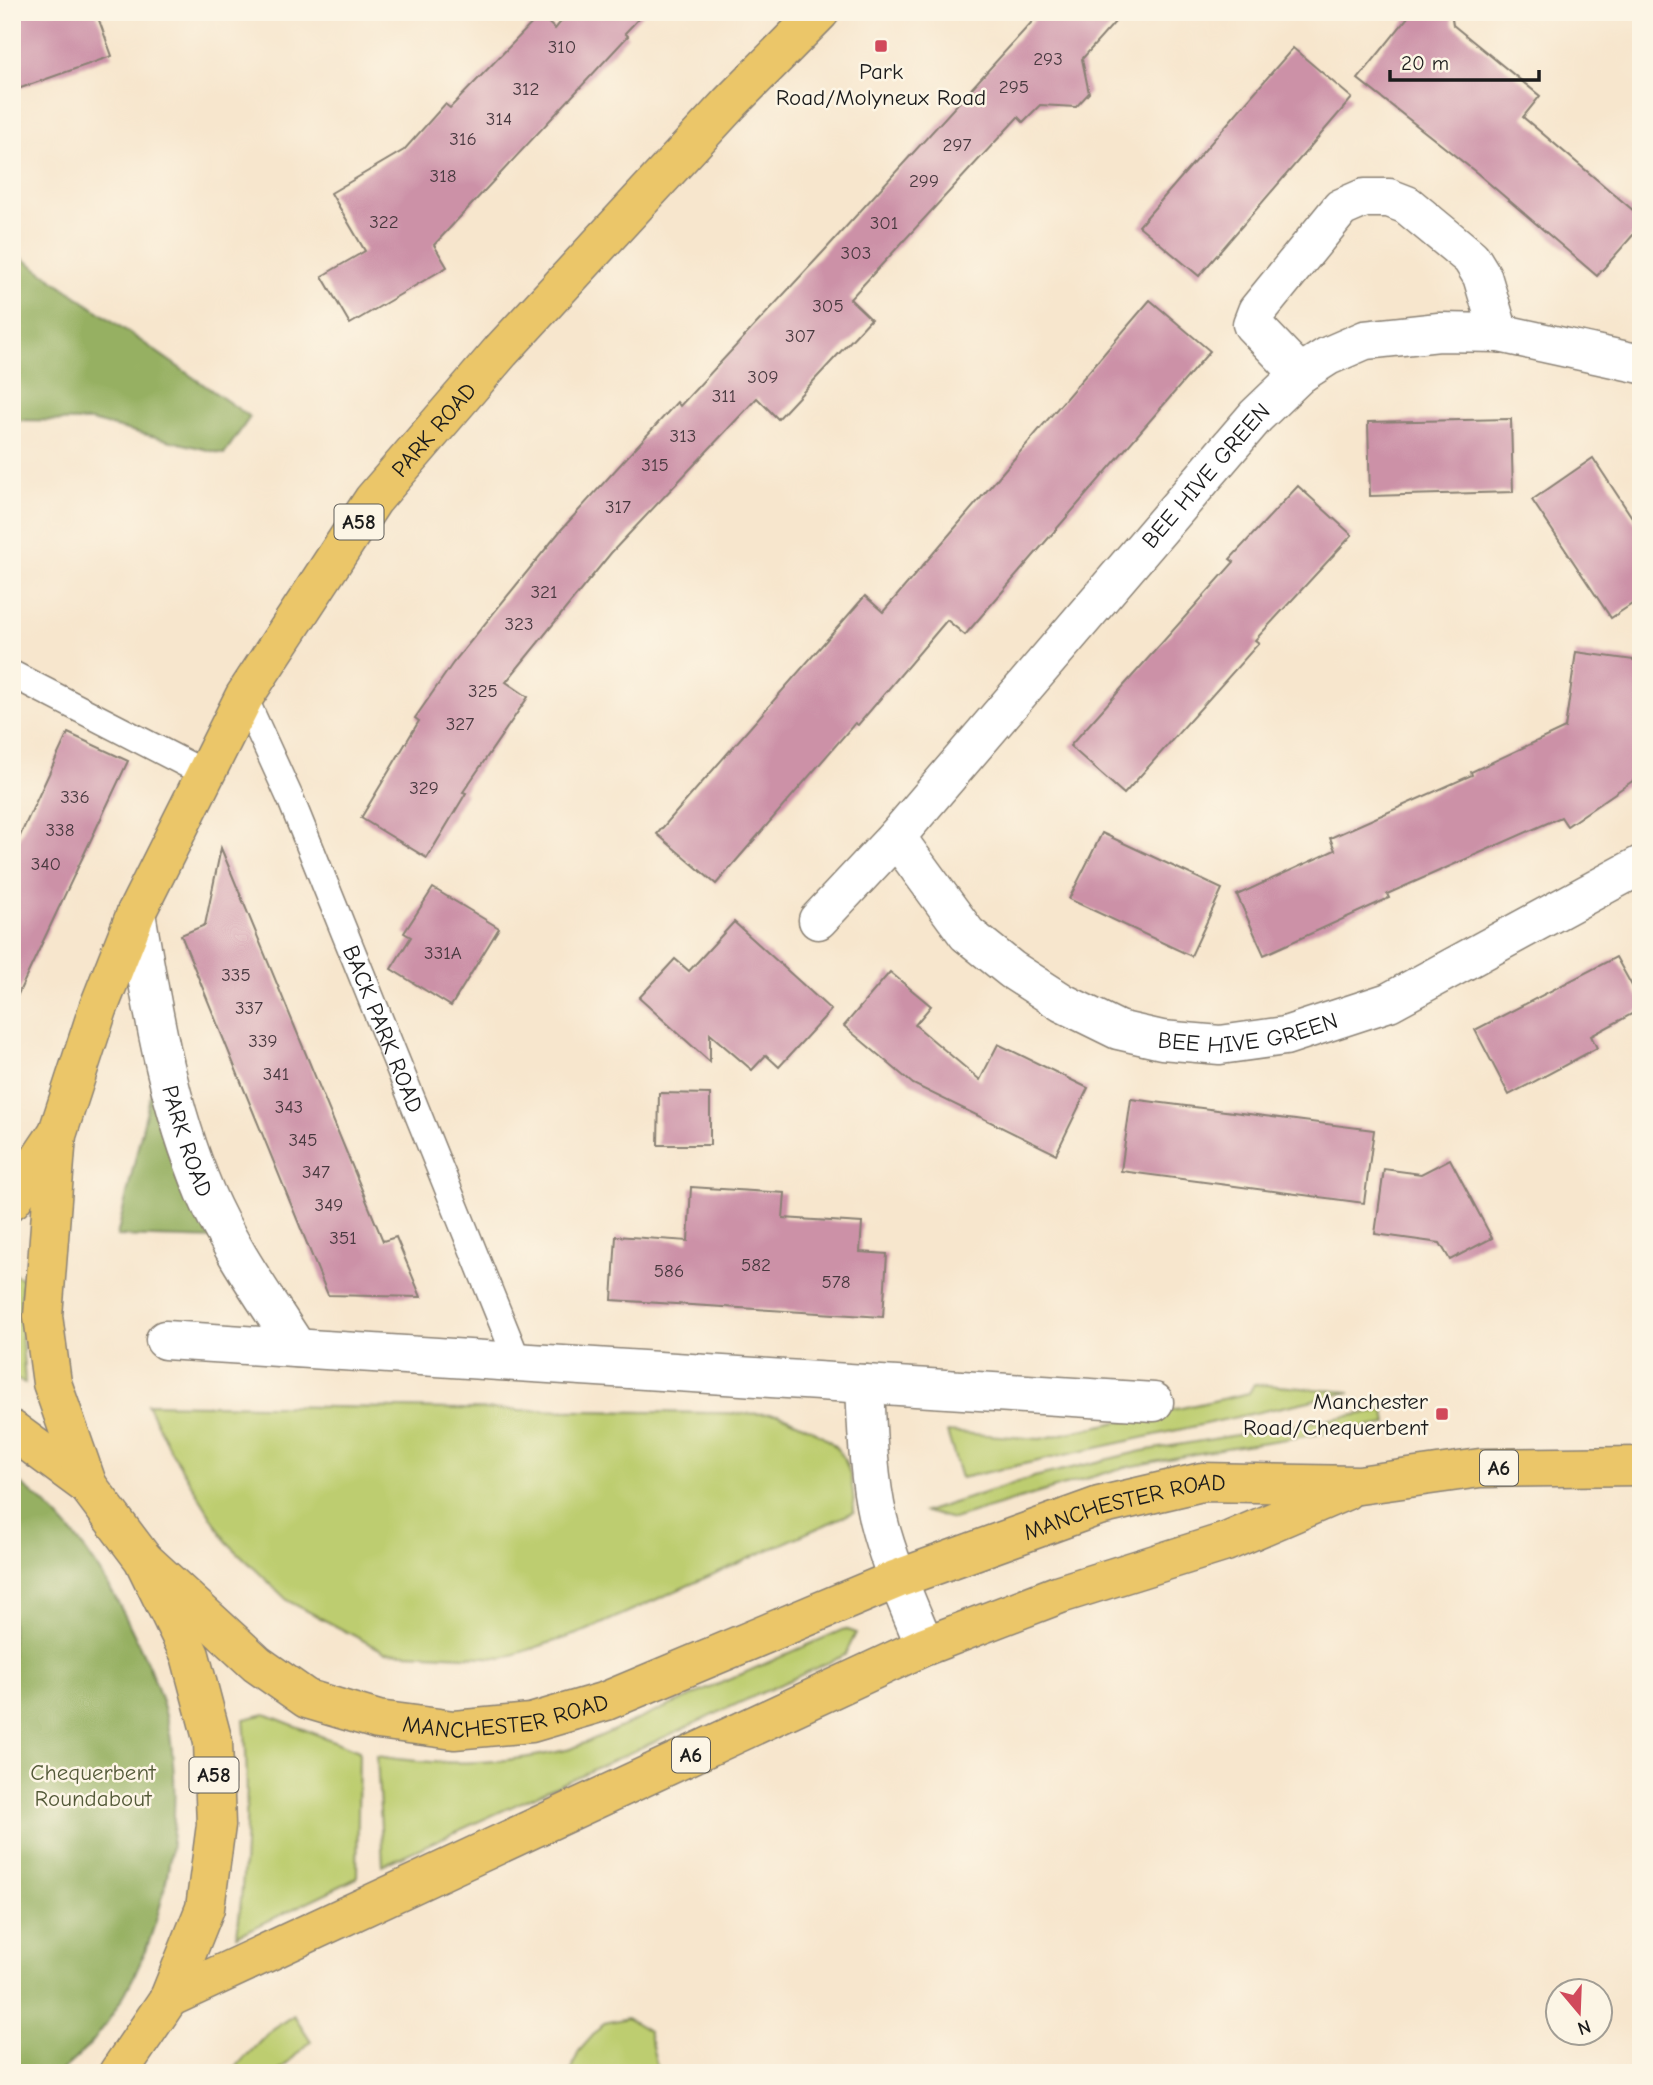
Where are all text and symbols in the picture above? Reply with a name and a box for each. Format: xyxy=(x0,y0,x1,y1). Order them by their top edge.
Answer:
house number: 310 xyxy=(548,36,576,58)
marker: Park Road/Molyneux Road xyxy=(873,38,889,54)
scale bar xyxy=(1390,38,1539,82)
house number: 293 xyxy=(1033,48,1063,70)
text: 20 m xyxy=(1401,51,1449,75)
place label: Park Road/Molyneux Road xyxy=(776,58,986,111)
house number: 295 xyxy=(999,76,1029,98)
house number: 312 xyxy=(512,78,540,100)
house number: 314 xyxy=(486,108,512,130)
house number: 316 xyxy=(449,128,477,150)
house number: 297 xyxy=(942,134,972,156)
house number: 318 xyxy=(430,165,456,187)
house number: 299 xyxy=(909,170,939,192)
house number: 322 xyxy=(369,211,399,233)
house number: 301 xyxy=(870,212,898,234)
house number: 303 xyxy=(841,242,871,264)
house number: 305 xyxy=(812,295,844,317)
house number: 307 xyxy=(785,325,815,347)
house number: 309 xyxy=(747,366,779,388)
street label: PARK ROAD xyxy=(386,377,482,482)
house number: 311 xyxy=(712,385,736,407)
street label: BEE HIVE GREEN xyxy=(1136,397,1275,553)
house number: 313 xyxy=(670,425,696,447)
house number: 315 xyxy=(641,454,669,476)
house number: 317 xyxy=(605,496,631,518)
road number: A58 xyxy=(334,504,384,540)
house number: 321 xyxy=(530,581,558,603)
house number: 323 xyxy=(504,613,534,635)
house number: 325 xyxy=(468,680,498,702)
house number: 327 xyxy=(446,713,474,735)
house number: 329 xyxy=(409,777,439,799)
house number: 336 xyxy=(60,786,90,808)
house number: 338 xyxy=(45,819,75,841)
house number: 340 xyxy=(31,853,61,875)
street label: BACK PARK ROAD xyxy=(338,941,429,1117)
house number: 331A xyxy=(424,942,462,964)
house number: 335 xyxy=(221,964,251,986)
house number: 337 xyxy=(235,997,263,1019)
street label: BEE HIVE GREEN xyxy=(1157,1006,1341,1059)
house number: 339 xyxy=(248,1030,278,1052)
house number: 341 xyxy=(263,1063,289,1085)
street label: PARK ROAD xyxy=(157,1082,219,1201)
house number: 343 xyxy=(275,1096,303,1118)
house number: 345 xyxy=(288,1129,318,1151)
house number: 347 xyxy=(302,1161,330,1183)
house number: 349 xyxy=(315,1194,343,1216)
house number: 351 xyxy=(329,1227,357,1249)
house number: 582 xyxy=(741,1254,771,1276)
house number: 586 xyxy=(654,1260,684,1282)
house number: 578 xyxy=(822,1271,850,1293)
place label: Manchester Road/Chequerbent xyxy=(1243,1388,1429,1441)
marker: Manchester Road/Chequerbent xyxy=(1434,1406,1450,1422)
road number: A6 xyxy=(1480,1450,1518,1486)
street label: MANCHESTER ROAD xyxy=(1020,1468,1226,1546)
street label: MANCHESTER ROAD xyxy=(401,1688,611,1744)
road number: A6 xyxy=(672,1738,710,1772)
road number: A58 xyxy=(190,1758,238,1792)
park label: Chequerbent Roundabout xyxy=(30,1759,157,1812)
north arrow xyxy=(1544,1976,1614,2046)
text: N xyxy=(1575,2015,1594,2040)

